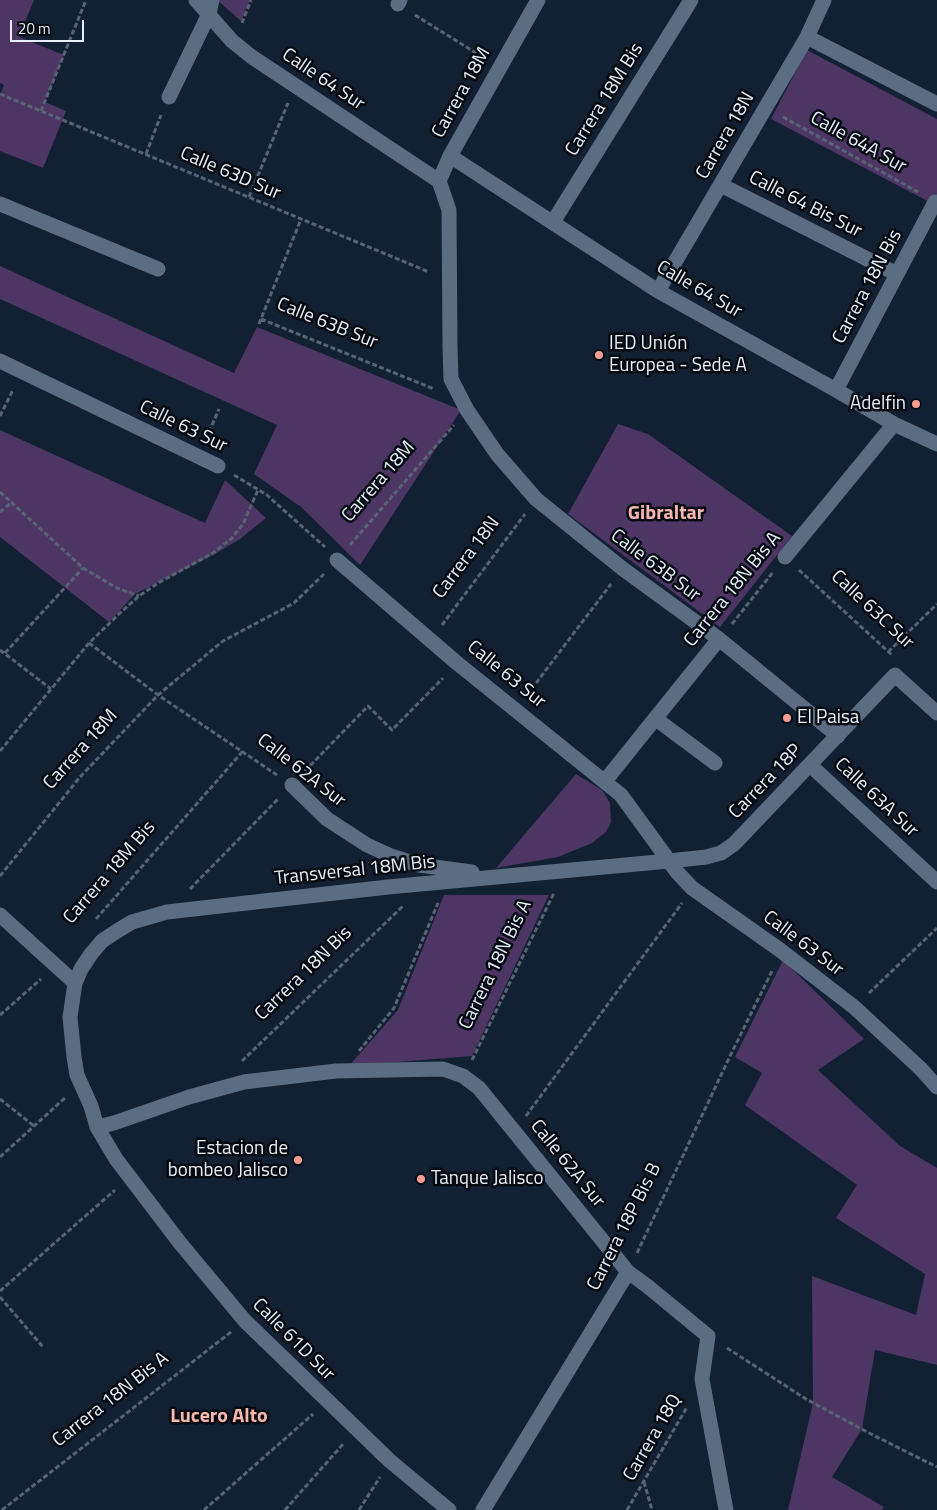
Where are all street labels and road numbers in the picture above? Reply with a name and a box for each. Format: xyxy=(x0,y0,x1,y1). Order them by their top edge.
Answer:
street label: Carrera 18M Bis xyxy=(561,39,649,161)
street label: Calle 64 Sur xyxy=(277,44,369,116)
street label: Carrera 18M xyxy=(428,44,496,142)
street label: Carrera 18N xyxy=(692,88,760,184)
street label: Calle 64A Sur xyxy=(806,107,910,179)
street label: Calle 63D Sur xyxy=(176,143,284,205)
street label: Calle 64 Bis Sur xyxy=(745,167,865,243)
street label: Carrera 18N Bis xyxy=(828,226,908,348)
street label: Calle 64 Sur xyxy=(652,256,746,324)
street label: Calle 63B Sur xyxy=(273,293,381,355)
street label: Calle 63 Sur xyxy=(135,396,231,458)
street label: Carrera 18M xyxy=(338,437,420,527)
street label: Carrera 18N xyxy=(429,512,505,604)
street label: Calle 63B Sur xyxy=(606,525,704,607)
street label: Carrera 18N Bis A xyxy=(680,528,786,652)
street label: Calle 63C Sur xyxy=(826,566,918,654)
street label: Calle 63 Sur xyxy=(462,636,550,714)
street label: Carrera 18M xyxy=(39,705,123,795)
street label: Calle 62A Sur xyxy=(252,729,350,813)
street label: Carrera 18P xyxy=(725,740,807,824)
street label: Calle 63A Sur xyxy=(829,753,923,843)
street label: Carrera 18M Bis xyxy=(59,817,161,929)
street label: Transversal 18M Bis xyxy=(273,851,437,891)
street label: Carrera 18N Bis A xyxy=(455,897,537,1033)
street label: Calle 63 Sur xyxy=(758,906,848,982)
street label: Carrera 18N Bis xyxy=(251,922,357,1026)
street label: Calle 62A Sur xyxy=(525,1116,609,1212)
street label: Carrera 18P Bis B xyxy=(583,1159,667,1295)
street label: Calle 61D Sur xyxy=(247,1294,339,1386)
street label: Carrera 18N Bis A xyxy=(48,1348,174,1452)
street label: Carrera 18Q xyxy=(619,1391,687,1485)

